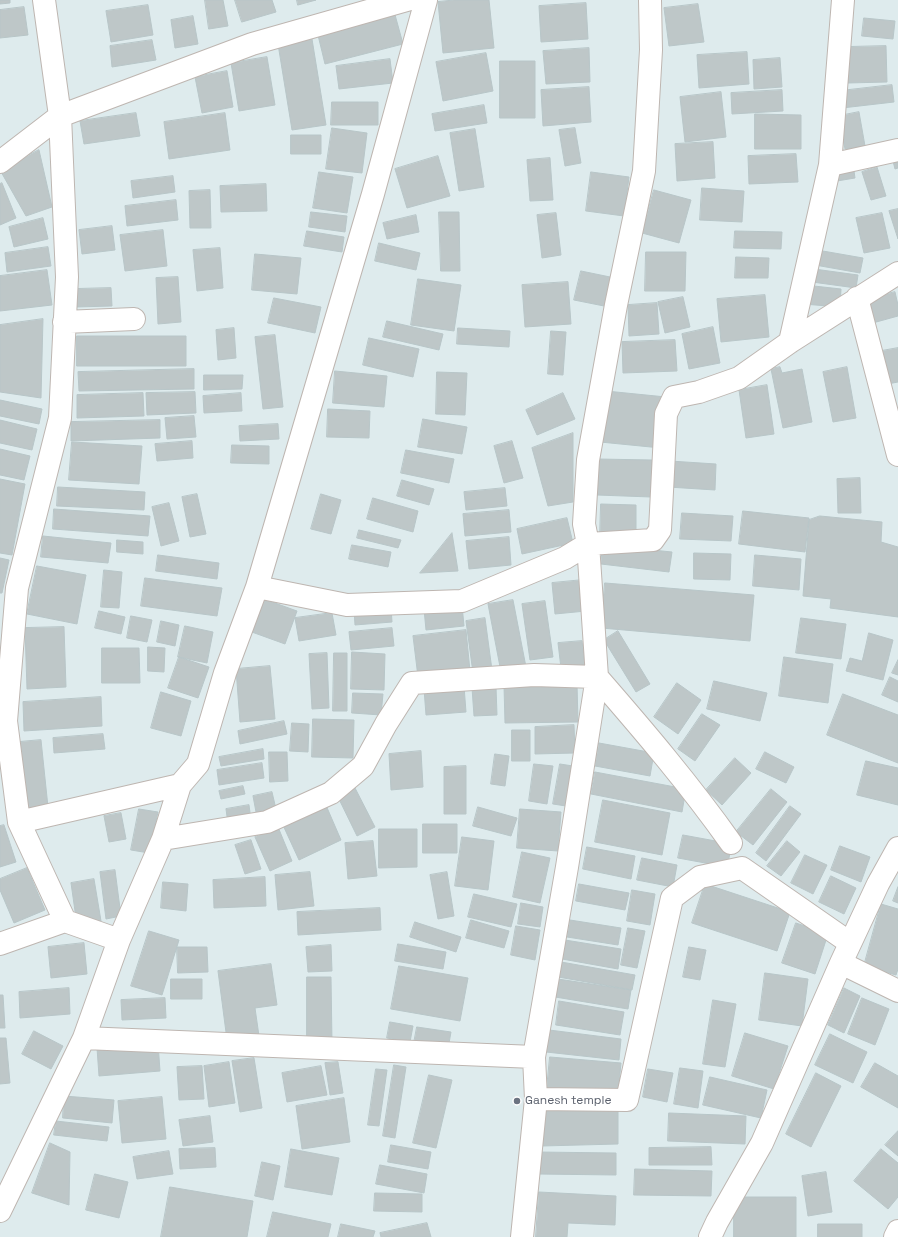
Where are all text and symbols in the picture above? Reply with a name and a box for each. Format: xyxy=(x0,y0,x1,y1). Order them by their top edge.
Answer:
place label: Ganesh temple xyxy=(525,1094,612,1108)
marker: Ganesh temple xyxy=(512,1096,522,1106)

